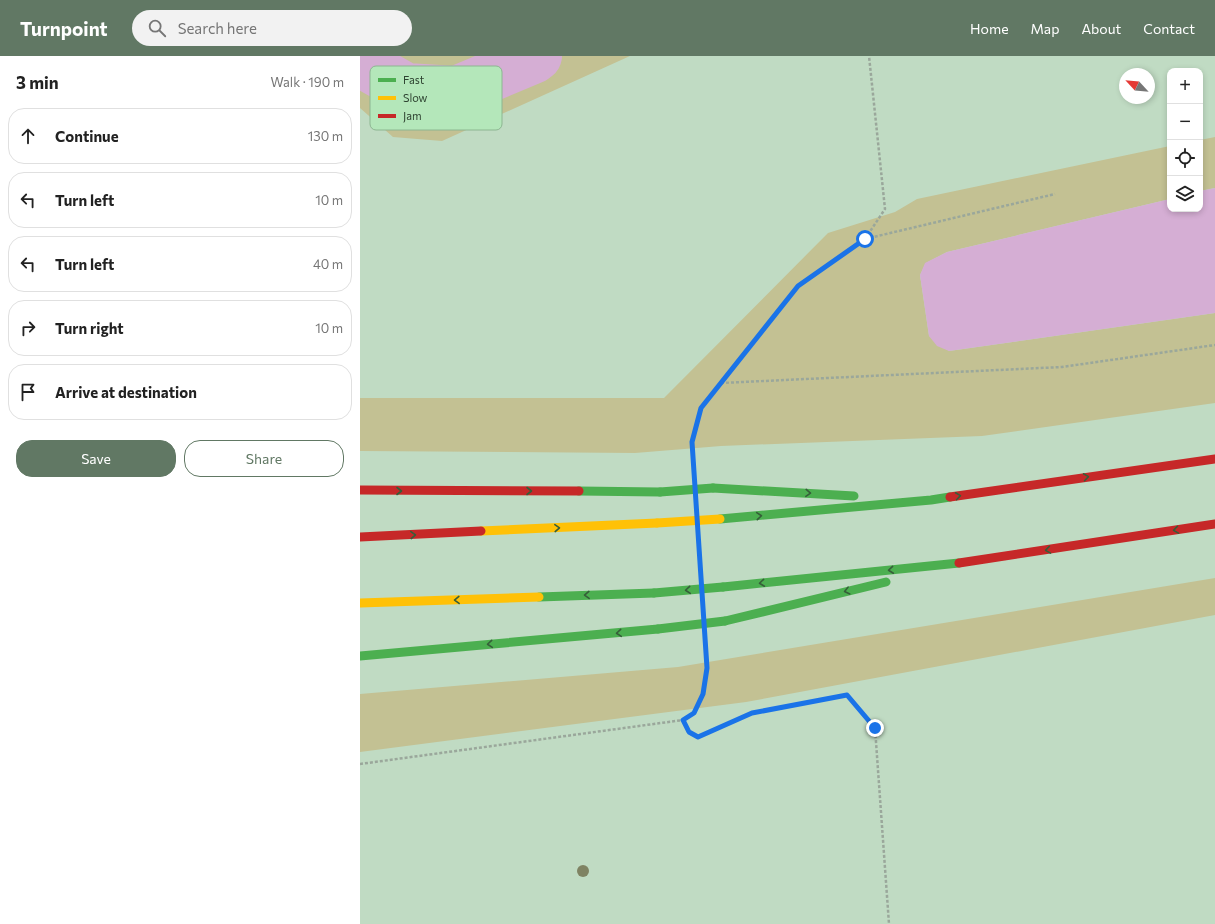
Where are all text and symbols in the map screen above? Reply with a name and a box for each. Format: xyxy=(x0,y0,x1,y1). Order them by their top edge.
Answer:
search box xyxy=(132,10,412,46)
text: Turnpoint xyxy=(20,17,108,40)
icon: search xyxy=(146,17,168,39)
text: Search here xyxy=(178,19,257,37)
text: Home xyxy=(970,20,1009,37)
text: Map xyxy=(1031,20,1059,37)
text: About xyxy=(1081,20,1121,37)
text: Contact xyxy=(1143,20,1195,37)
legend xyxy=(370,66,502,130)
north arrow xyxy=(1119,68,1155,104)
map controls xyxy=(1167,68,1203,212)
button: + xyxy=(1167,68,1203,104)
text: 3 min xyxy=(16,72,59,93)
text: Fast xyxy=(403,73,425,86)
text: Walk · 190 m xyxy=(270,74,344,90)
text: Slow xyxy=(403,91,428,104)
button: − xyxy=(1167,104,1203,140)
text: Jam xyxy=(403,109,422,123)
icon: ahead xyxy=(17,125,39,147)
text: Continue xyxy=(55,127,119,145)
text: 130 m xyxy=(308,128,343,144)
button: locate xyxy=(1167,140,1203,176)
button: layers xyxy=(1167,176,1203,212)
icon: left xyxy=(17,189,39,211)
text: Turn left xyxy=(55,191,114,209)
text: 10 m xyxy=(315,192,343,208)
route start xyxy=(856,230,874,248)
icon: left xyxy=(17,253,39,275)
text: Turn left xyxy=(55,255,114,273)
text: 40 m xyxy=(313,256,343,272)
icon: right xyxy=(17,317,39,339)
text: Turn right xyxy=(55,319,124,337)
text: 10 m xyxy=(315,320,343,336)
icon: arrive xyxy=(17,381,39,403)
text: Arrive at destination xyxy=(55,383,197,401)
button: Save xyxy=(16,440,176,477)
button: Share xyxy=(184,440,344,477)
one-way arrow xyxy=(1083,473,1089,482)
one-way arrow xyxy=(396,486,402,495)
one-way arrow xyxy=(526,487,532,495)
one-way arrow xyxy=(805,489,811,498)
one-way arrow xyxy=(955,492,961,501)
one-way arrow xyxy=(756,512,762,521)
one-way arrow xyxy=(554,524,560,533)
one-way arrow xyxy=(1173,525,1180,534)
one-way arrow xyxy=(410,531,416,539)
one-way arrow xyxy=(1045,545,1051,553)
one-way arrow xyxy=(888,565,894,574)
one-way arrow xyxy=(759,579,765,588)
one-way arrow xyxy=(685,586,691,595)
one-way arrow xyxy=(844,587,850,595)
one-way arrow xyxy=(584,591,590,600)
one-way arrow xyxy=(454,596,460,604)
one-way arrow xyxy=(616,628,622,637)
one-way arrow xyxy=(487,640,493,649)
route end xyxy=(866,719,884,737)

